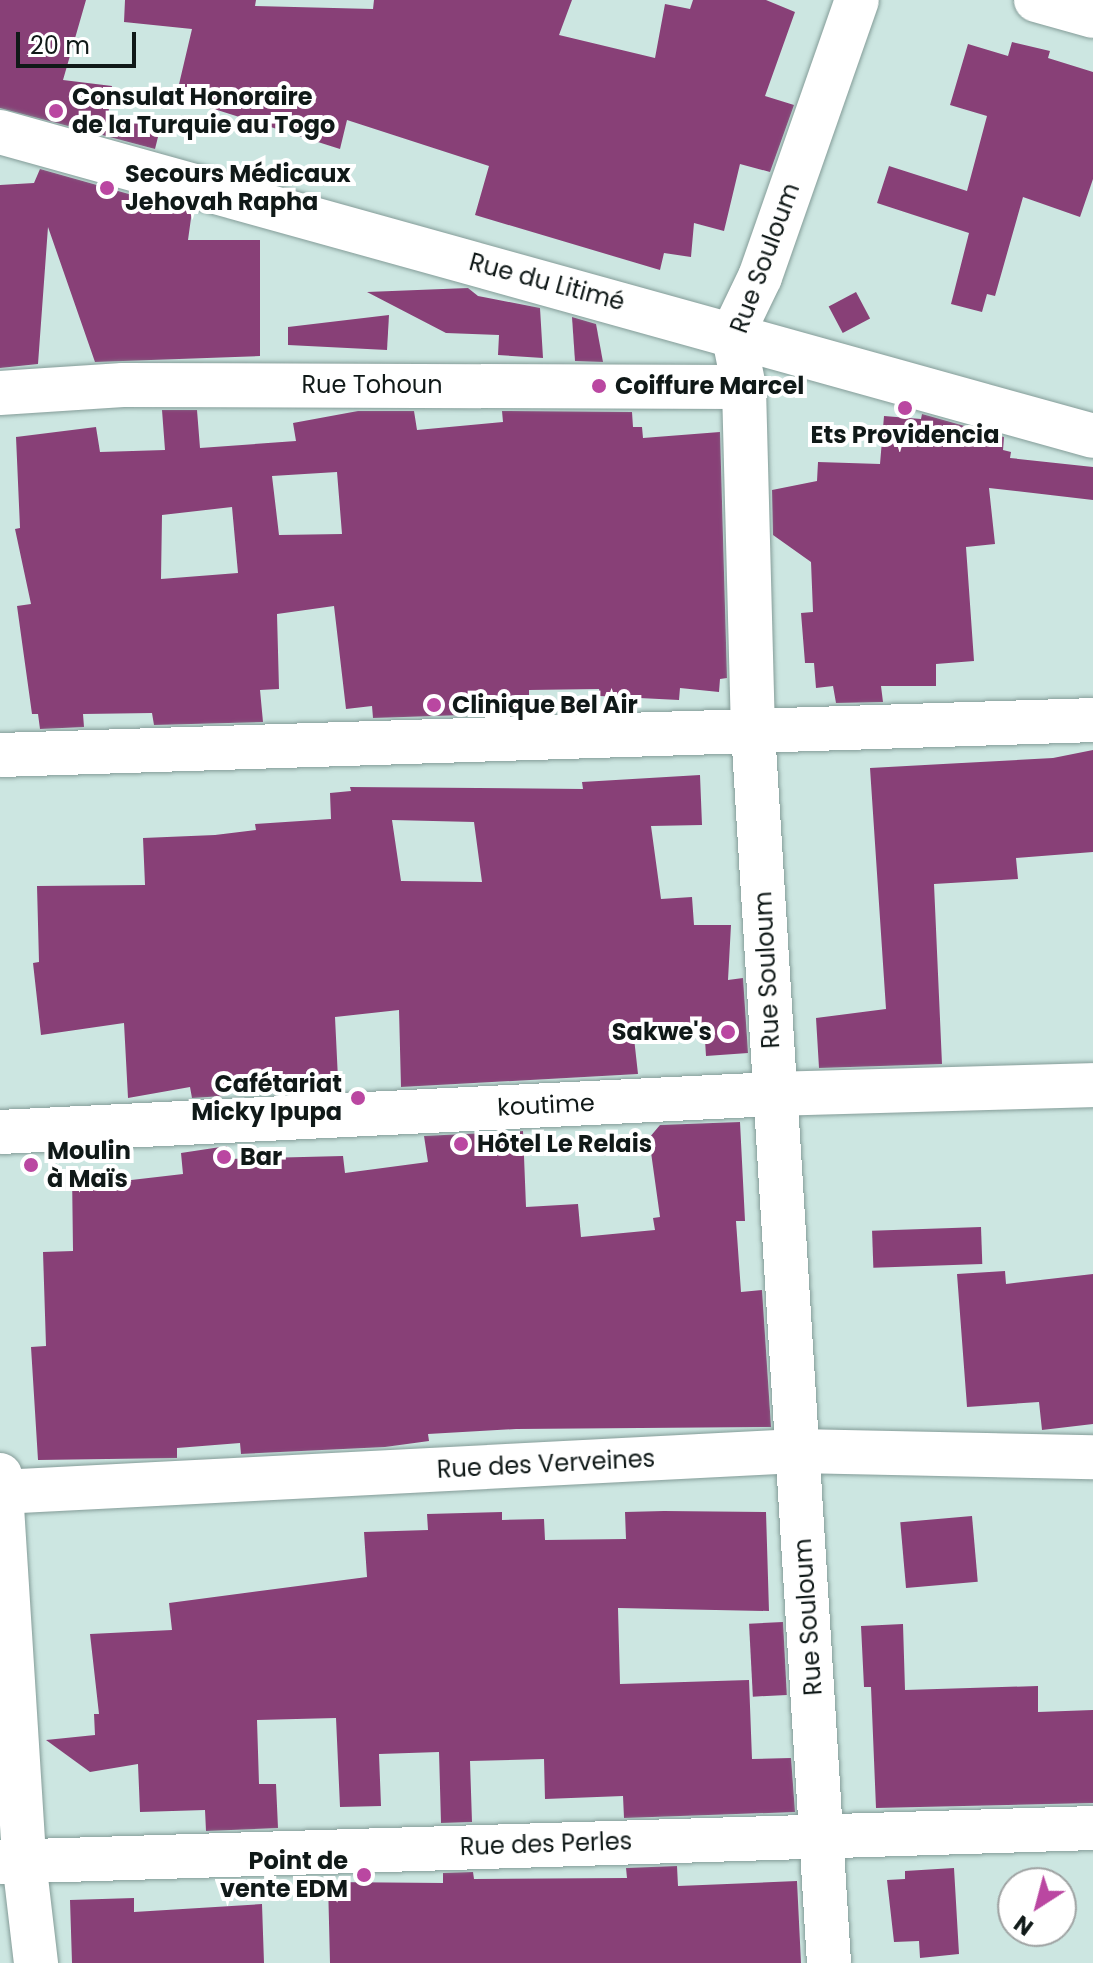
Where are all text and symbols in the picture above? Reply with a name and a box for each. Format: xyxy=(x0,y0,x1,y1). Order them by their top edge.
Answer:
scale bar xyxy=(20,16,140,66)
text: 20 m xyxy=(30,29,90,62)
place label: Consulat Honoraire de la Turquie au Togo xyxy=(72,83,335,139)
marker: Consulat Honoraire de la Turquie au Togo xyxy=(47,102,65,120)
place label: Secours Médicaux Jehovah Rapha xyxy=(125,160,351,216)
marker: Secours Médicaux Jehovah Rapha xyxy=(96,177,118,199)
street label: Rue Souloum xyxy=(725,179,805,337)
street label: Rue du Litimé xyxy=(466,247,628,317)
street label: Rue Tohoun xyxy=(301,371,443,399)
place label: Coiffure Marcel xyxy=(615,372,804,400)
marker: Coiffure Marcel xyxy=(590,377,608,395)
marker: Ets Providencia xyxy=(896,399,914,417)
place label: Ets Providencia xyxy=(811,421,999,449)
place label: Clinique Bel Air xyxy=(452,691,638,719)
marker: Clinique Bel Air xyxy=(423,694,445,716)
street label: Rue Souloum xyxy=(749,891,785,1049)
place label: Sakwe's xyxy=(612,1018,712,1046)
marker: Sakwe's xyxy=(719,1023,737,1041)
place label: Cafétariat Micky Ipupa xyxy=(191,1070,342,1126)
street label: koutime xyxy=(497,1088,595,1122)
marker: Cafétariat Micky Ipupa xyxy=(349,1089,367,1107)
place label: Hôtel Le Relais xyxy=(477,1130,652,1158)
marker: Hôtel Le Relais xyxy=(452,1135,470,1153)
place label: Moulin à Maïs xyxy=(47,1137,131,1193)
place label: Bar xyxy=(240,1143,282,1171)
marker: Bar xyxy=(215,1148,233,1166)
marker: Moulin à Maïs xyxy=(22,1156,40,1174)
street label: Rue des Verveines xyxy=(436,1444,656,1484)
street label: Rue Souloum xyxy=(788,1537,828,1697)
street label: Rue des Perles xyxy=(459,1827,633,1861)
place label: Point de vente EDM xyxy=(220,1847,348,1903)
marker: Point de vente EDM xyxy=(355,1866,373,1884)
north arrow xyxy=(997,1867,1077,1947)
text: N xyxy=(1008,1908,1040,1943)

